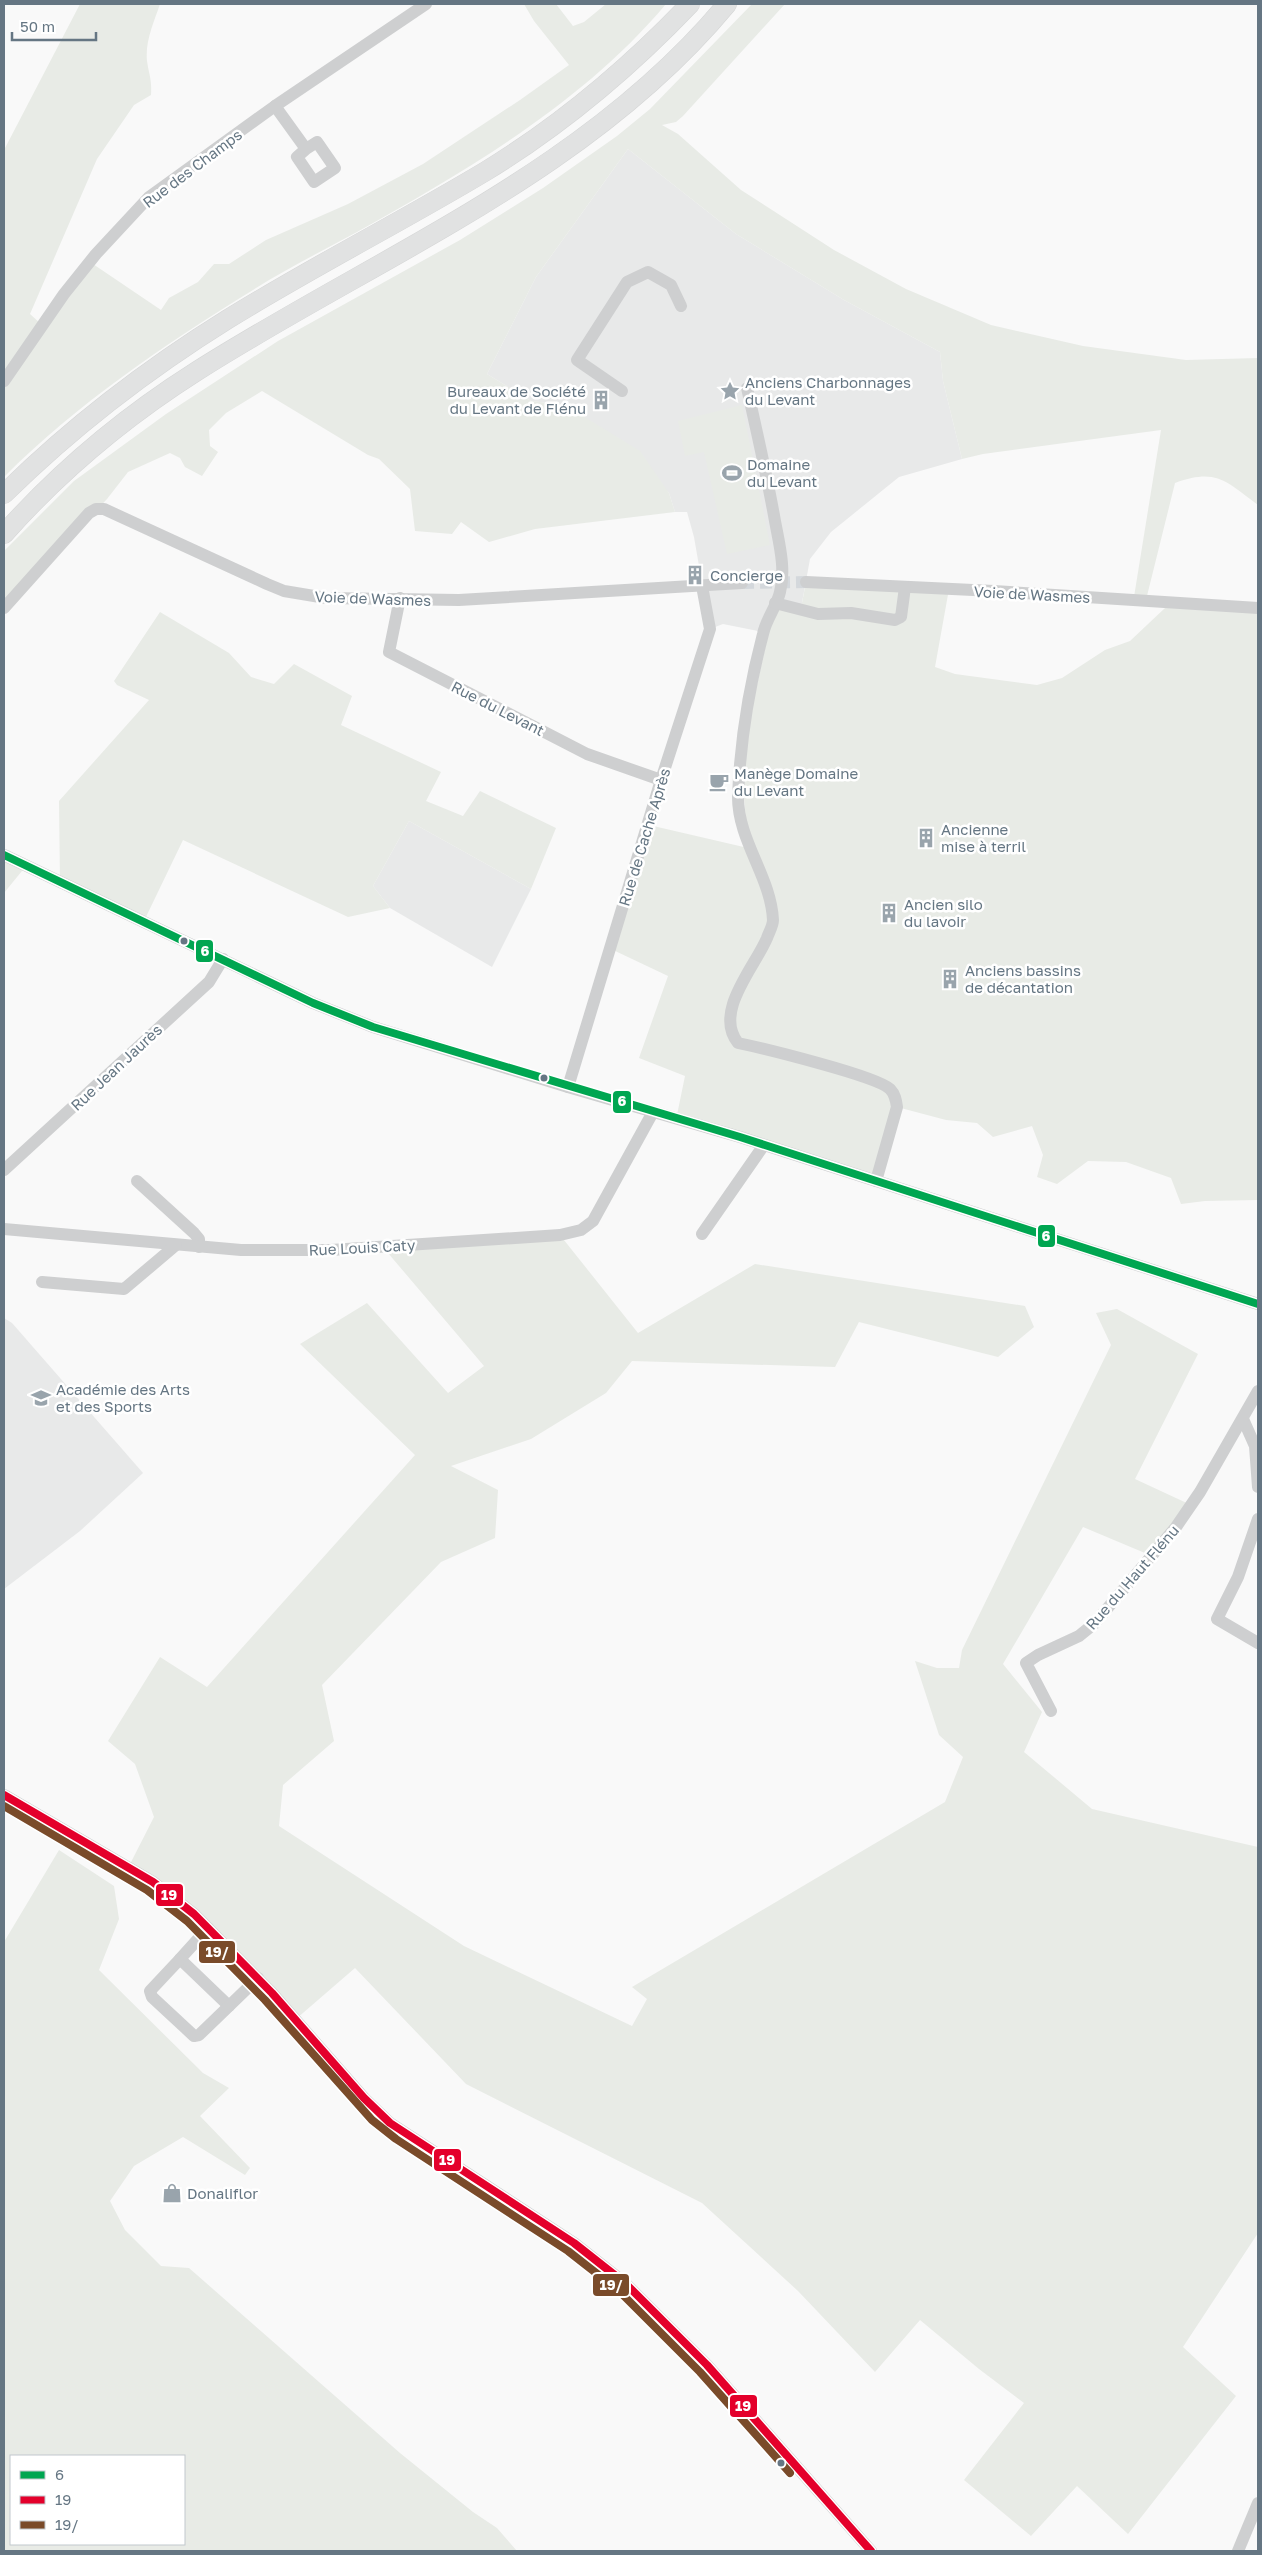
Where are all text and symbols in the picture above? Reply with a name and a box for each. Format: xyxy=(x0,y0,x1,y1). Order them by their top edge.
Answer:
scale bar xyxy=(12,10,96,42)
text: 50 m xyxy=(20,17,55,35)
street label: Rue des Champs xyxy=(139,125,245,211)
place label: Anciens Charbonnages du Levant xyxy=(745,373,911,408)
place icon: Anciens Charbonnages du Levant xyxy=(719,380,741,402)
place label: Bureaux de Société du Levant de Flénu xyxy=(447,382,586,417)
building icon: Bureaux de Société du Levant de Flénu xyxy=(590,389,612,411)
place label: Domaine du Levant xyxy=(747,455,817,490)
sports icon: Domaine du Levant xyxy=(721,462,743,484)
building icon: Concierge xyxy=(684,564,706,586)
place label: Concierge xyxy=(710,566,783,584)
street label: Voie de Wasmes xyxy=(973,582,1091,606)
street label: Voie de Wasmes xyxy=(314,587,432,609)
street label: Rue du Levant xyxy=(449,677,547,739)
place label: Manège Domaine du Levant xyxy=(734,764,858,799)
street label: Rue de Cache Après xyxy=(614,766,674,908)
cafe icon: Manège Domaine du Levant xyxy=(708,771,730,793)
place label: Ancienne mise à terril xyxy=(941,820,1026,855)
building icon: Ancienne mise à terril xyxy=(915,827,937,849)
place label: Ancien silo du lavoir xyxy=(904,895,983,930)
building icon: Ancien silo du lavoir xyxy=(878,902,900,924)
unlabelled marker xyxy=(179,936,189,946)
line badge: 6 xyxy=(195,939,214,963)
text: 6 xyxy=(201,942,210,959)
place label: Anciens bassins de décantation xyxy=(965,961,1081,996)
building icon: Anciens bassins de décantation xyxy=(939,968,961,990)
street label: Rue Jean Jaurès xyxy=(67,1020,165,1114)
unlabelled marker xyxy=(539,1073,549,1083)
line badge: 6 xyxy=(612,1090,632,1114)
text: 6 xyxy=(618,1092,627,1109)
line badge: 6 xyxy=(1037,1224,1056,1248)
text: 6 xyxy=(1042,1227,1051,1244)
street label: Rue Louis Caty xyxy=(308,1235,416,1259)
place label: Académie des Arts et des Sports xyxy=(56,1380,190,1415)
school or university icon: Académie des Arts et des Sports xyxy=(30,1387,52,1409)
street label: Rue du Haut Flénu xyxy=(1082,1521,1182,1633)
line badge: 19 xyxy=(155,1883,184,1907)
text: 19 xyxy=(161,1886,177,1903)
line badge: 19/ xyxy=(198,1940,236,1964)
text: 19/ xyxy=(206,1943,229,1960)
line badge: 19 xyxy=(433,2148,462,2172)
text: 19 xyxy=(439,2151,455,2168)
shop icon: Donaliflor xyxy=(161,2182,183,2204)
place label: Donaliflor xyxy=(187,2184,258,2202)
line badge: 19/ xyxy=(592,2273,630,2297)
text: 19/ xyxy=(600,2276,623,2293)
line badge: 19 xyxy=(729,2394,758,2418)
text: 19 xyxy=(735,2397,751,2414)
legend xyxy=(10,2455,185,2545)
unlabelled marker xyxy=(776,2458,786,2468)
text: 6 xyxy=(55,2465,64,2483)
text: 19 xyxy=(55,2490,71,2508)
text: 19/ xyxy=(55,2515,79,2533)

